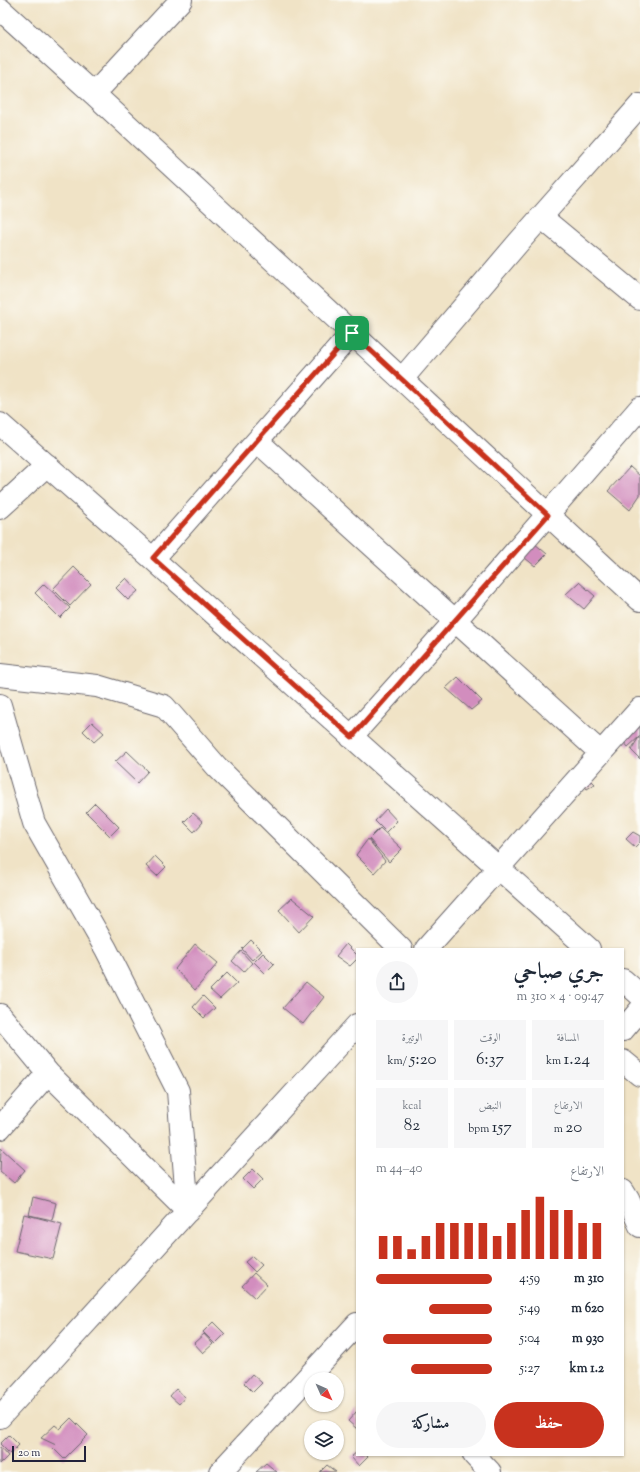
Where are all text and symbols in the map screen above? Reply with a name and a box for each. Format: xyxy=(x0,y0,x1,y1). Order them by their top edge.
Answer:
pin xyxy=(335,316,369,350)
icon: arrive xyxy=(341,322,363,344)
text: جري صباحي xyxy=(513,957,604,989)
button: share xyxy=(376,961,418,1003)
text: 09:47 · 4 × 310 m xyxy=(517,988,604,1006)
text: الوتيرة xyxy=(402,1030,422,1046)
text: الوقت xyxy=(479,1030,501,1046)
text: المسافة xyxy=(557,1030,579,1046)
text: 5:20 xyxy=(409,1048,437,1072)
text: 6:37 xyxy=(476,1048,504,1072)
text: 1.24 xyxy=(563,1048,590,1072)
text: /km xyxy=(387,1053,409,1069)
text: km xyxy=(546,1053,563,1069)
text: kcal xyxy=(403,1098,421,1114)
text: النبض xyxy=(479,1098,501,1114)
text: الارتفاع xyxy=(554,1098,582,1114)
text: 82 xyxy=(404,1114,420,1138)
text: 157 xyxy=(492,1116,512,1140)
text: 20 xyxy=(565,1116,582,1140)
text: bpm xyxy=(468,1121,492,1137)
text: m xyxy=(554,1121,565,1137)
text: 40–44 m xyxy=(376,1160,422,1178)
text: الارتفاع xyxy=(570,1163,604,1181)
text: 4:59 xyxy=(519,1270,540,1288)
text: 310 m xyxy=(574,1270,604,1288)
text: 5:49 xyxy=(519,1300,540,1318)
text: 620 m xyxy=(571,1300,604,1318)
text: 5:04 xyxy=(520,1330,540,1348)
text: 930 m xyxy=(572,1330,604,1348)
text: 5:27 xyxy=(520,1360,540,1378)
text: 1.2 km xyxy=(570,1360,604,1378)
north arrow xyxy=(304,1372,344,1412)
map controls xyxy=(304,1372,344,1460)
button: مشاركة xyxy=(376,1402,486,1448)
button: حفظ xyxy=(494,1402,604,1448)
button: layers xyxy=(304,1420,344,1460)
scale bar xyxy=(12,1444,86,1463)
text: 20 m xyxy=(18,1445,40,1461)

